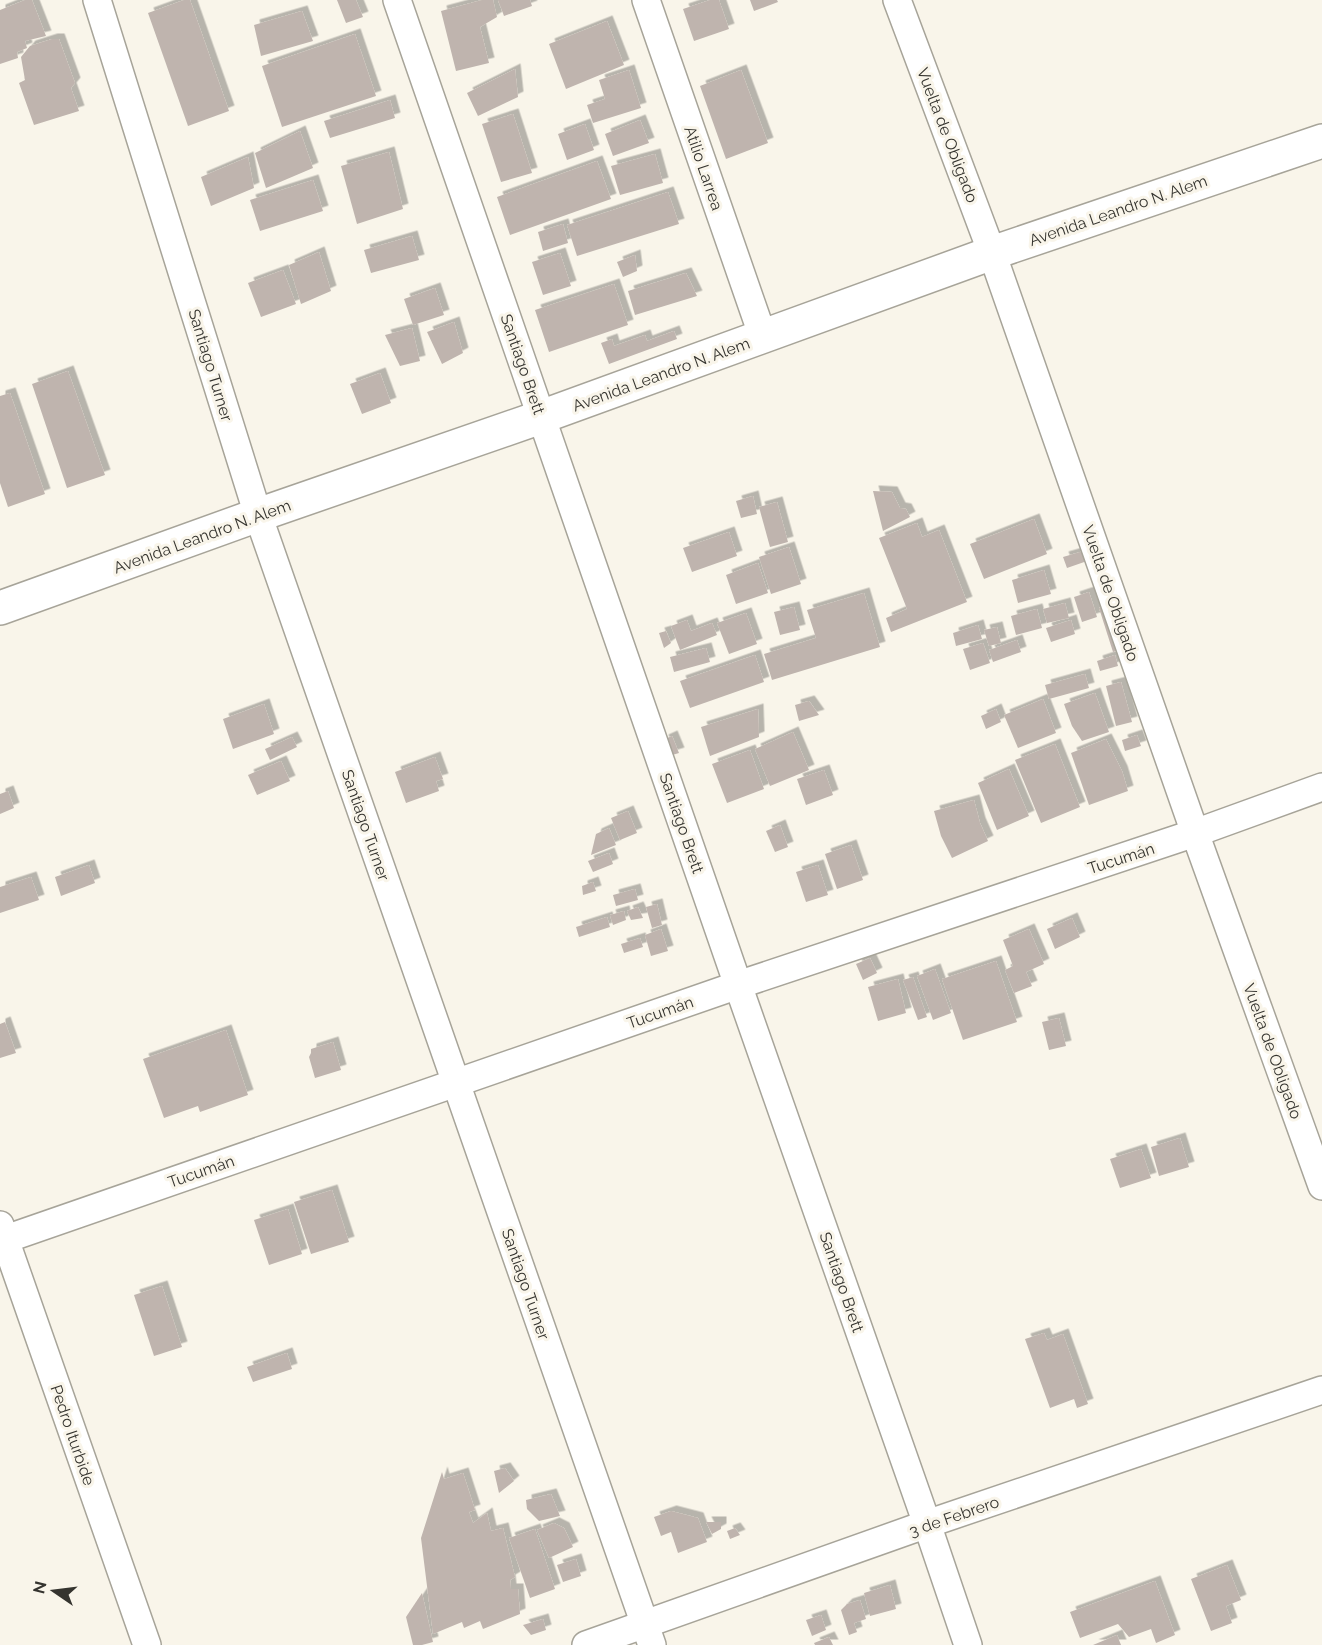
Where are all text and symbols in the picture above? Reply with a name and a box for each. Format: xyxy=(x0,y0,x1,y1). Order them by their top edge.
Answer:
street label: Vuelta de Obligado xyxy=(913,65,982,205)
street label: Atilio Larrea xyxy=(680,124,727,213)
street label: Avenida Leandro N. Alem xyxy=(1027,171,1210,250)
street label: Santiago Turner xyxy=(184,307,237,424)
street label: Santiago Brett xyxy=(496,312,549,417)
street label: Avenida Leandro N. Alem xyxy=(570,334,752,415)
street label: Avenida Leandro N. Alem xyxy=(111,496,293,577)
street label: Vuelta de Obligado xyxy=(1078,523,1143,664)
street label: Santiago Turner xyxy=(338,767,394,884)
street label: Santiago Brett xyxy=(655,771,708,876)
street label: Tucumán xyxy=(1085,839,1157,878)
street label: Vuelta de Obligado xyxy=(1239,981,1306,1122)
street label: Tucumán xyxy=(624,992,696,1033)
street label: Tucumán xyxy=(165,1151,237,1192)
street label: Santiago Turner xyxy=(498,1226,554,1343)
street label: Santiago Brett xyxy=(815,1230,868,1335)
street label: Pedro Iturbide xyxy=(46,1382,99,1488)
street label: 3 de Febrero xyxy=(907,1492,1002,1541)
north arrow xyxy=(24,1561,84,1621)
text: N xyxy=(29,1579,51,1596)

